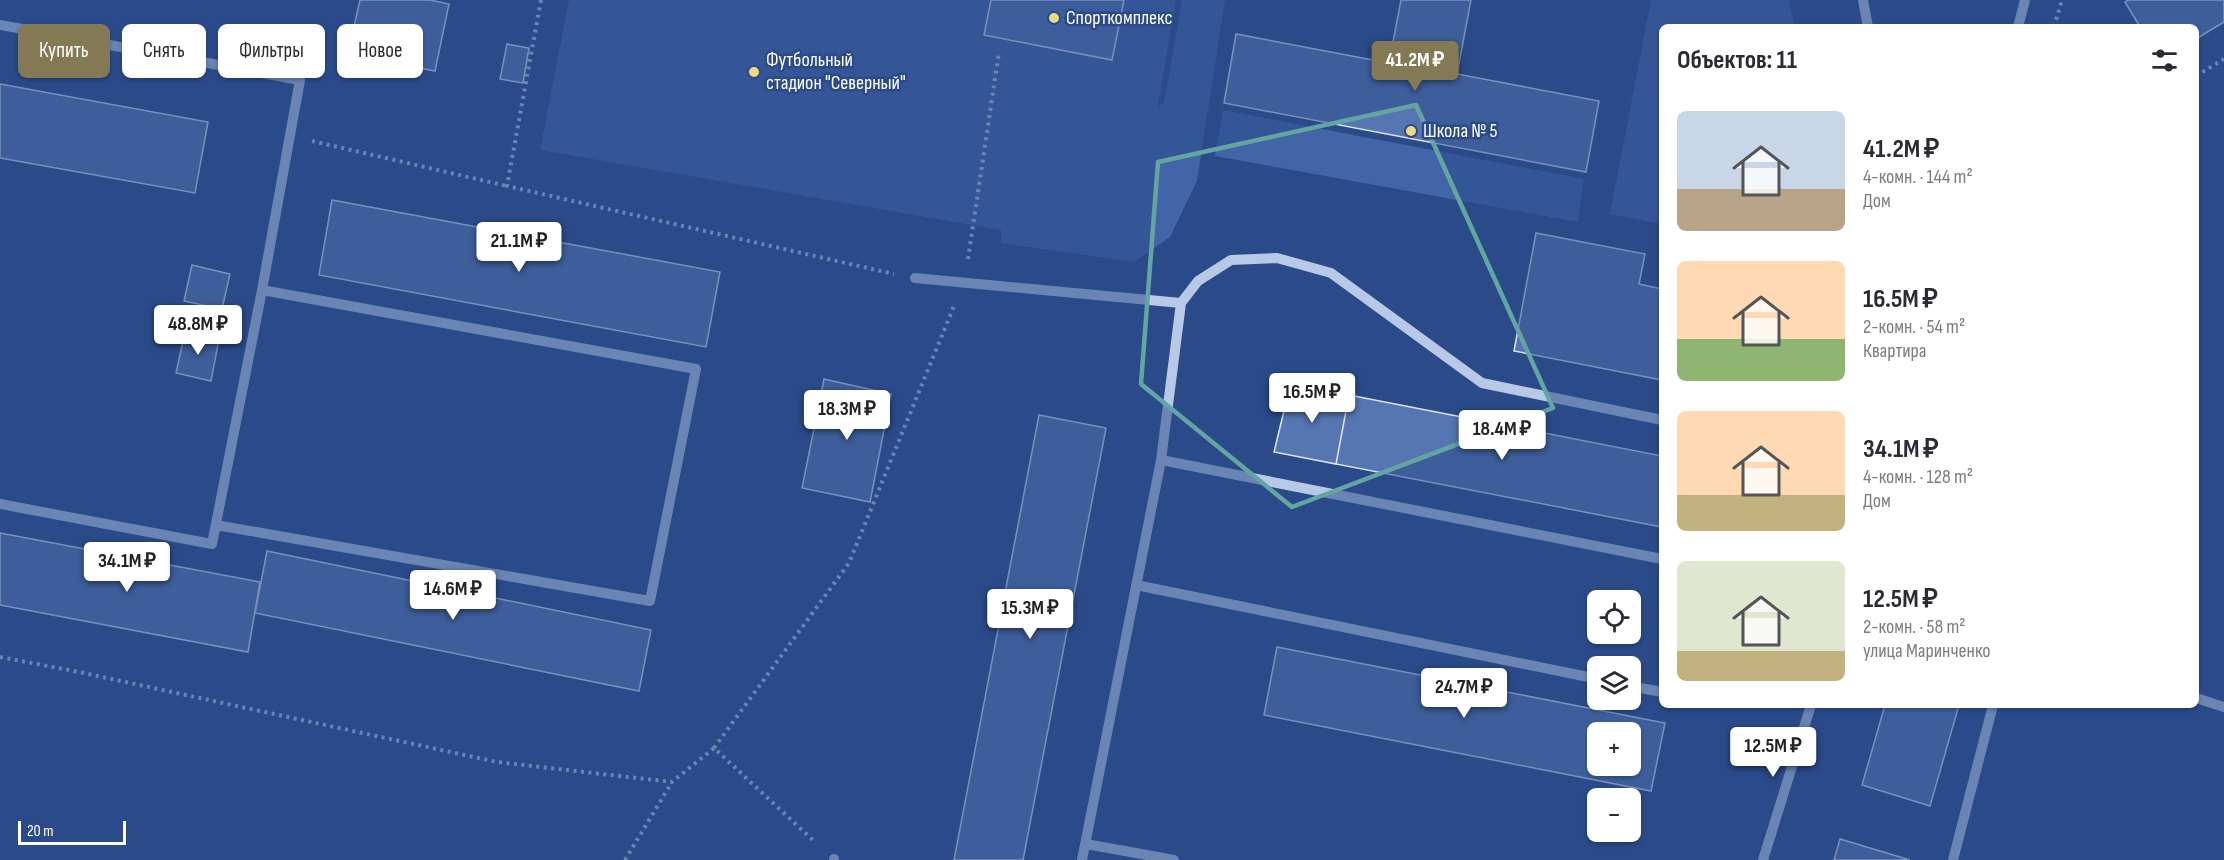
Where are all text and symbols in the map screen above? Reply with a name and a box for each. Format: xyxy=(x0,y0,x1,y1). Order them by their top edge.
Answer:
place label: Спорткомплекс xyxy=(1066,6,1172,30)
marker: Спорткомплекс xyxy=(1047,11,1061,25)
chip: Купить xyxy=(18,24,110,78)
chip: Снять xyxy=(122,24,206,78)
chip: Фильтры xyxy=(218,24,325,78)
chip: Новое xyxy=(337,24,423,78)
pin: 41.2M ₽ xyxy=(1360,41,1470,92)
icon: filters xyxy=(2148,44,2181,77)
text: Объектов: 11 xyxy=(1677,45,1797,76)
place label: Футбольный стадион "Северный" xyxy=(766,48,906,95)
text: 41.2M ₽ xyxy=(1386,48,1444,72)
marker: Футбольный стадион "Северный" xyxy=(747,65,761,79)
place label: Школа № 5 xyxy=(1423,119,1497,143)
marker: Школа № 5 xyxy=(1404,124,1418,138)
text: 41.2M ₽ xyxy=(1863,134,1939,165)
icon: home xyxy=(1725,135,1797,207)
text: 4-комн. · 144 m² xyxy=(1863,165,1973,189)
text: Дом xyxy=(1863,189,1891,213)
pin: 21.1M ₽ xyxy=(464,222,574,273)
text: 21.1M ₽ xyxy=(490,229,548,253)
text: 16.5M ₽ xyxy=(1863,284,1938,315)
icon: home xyxy=(1725,285,1797,357)
pin: 48.8M ₽ xyxy=(143,305,253,356)
text: 48.8M ₽ xyxy=(168,312,228,336)
text: 2-комн. · 54 m² xyxy=(1863,315,1965,339)
text: Квартира xyxy=(1863,339,1927,363)
pin: 16.5M ₽ xyxy=(1257,373,1367,424)
text: 16.5M ₽ xyxy=(1283,380,1341,404)
pin: 18.3M ₽ xyxy=(792,390,902,441)
text: 18.3M ₽ xyxy=(818,397,876,421)
pin: 18.4M ₽ xyxy=(1447,410,1557,461)
text: 18.4M ₽ xyxy=(1473,417,1531,441)
text: 34.1M ₽ xyxy=(1863,434,1939,465)
icon: home xyxy=(1725,435,1797,507)
text: 4-комн. · 128 m² xyxy=(1863,465,1973,489)
text: Дом xyxy=(1863,489,1891,513)
pin: 34.1M ₽ xyxy=(72,542,182,593)
text: 34.1M ₽ xyxy=(98,549,156,573)
pin: 14.6M ₽ xyxy=(398,570,508,621)
text: 14.6M ₽ xyxy=(424,577,482,601)
text: 12.5M ₽ xyxy=(1863,584,1938,615)
icon: home xyxy=(1725,585,1797,657)
pin: 15.3M ₽ xyxy=(975,589,1085,640)
map controls xyxy=(1587,590,1641,842)
button: locate xyxy=(1587,590,1641,644)
text: 15.3M ₽ xyxy=(1001,596,1059,620)
text: 2-комн. · 58 m² xyxy=(1863,615,1966,639)
text: улица Маринченко xyxy=(1863,639,1991,663)
button: layers xyxy=(1587,656,1641,710)
pin: 24.7M ₽ xyxy=(1409,668,1519,719)
text: 24.7M ₽ xyxy=(1435,675,1493,699)
button: + xyxy=(1587,722,1641,776)
pin: 12.5M ₽ xyxy=(1718,727,1828,778)
text: 12.5M ₽ xyxy=(1744,734,1802,758)
button: − xyxy=(1587,788,1641,842)
scale bar xyxy=(18,818,126,846)
text: 20 m xyxy=(27,822,54,841)

